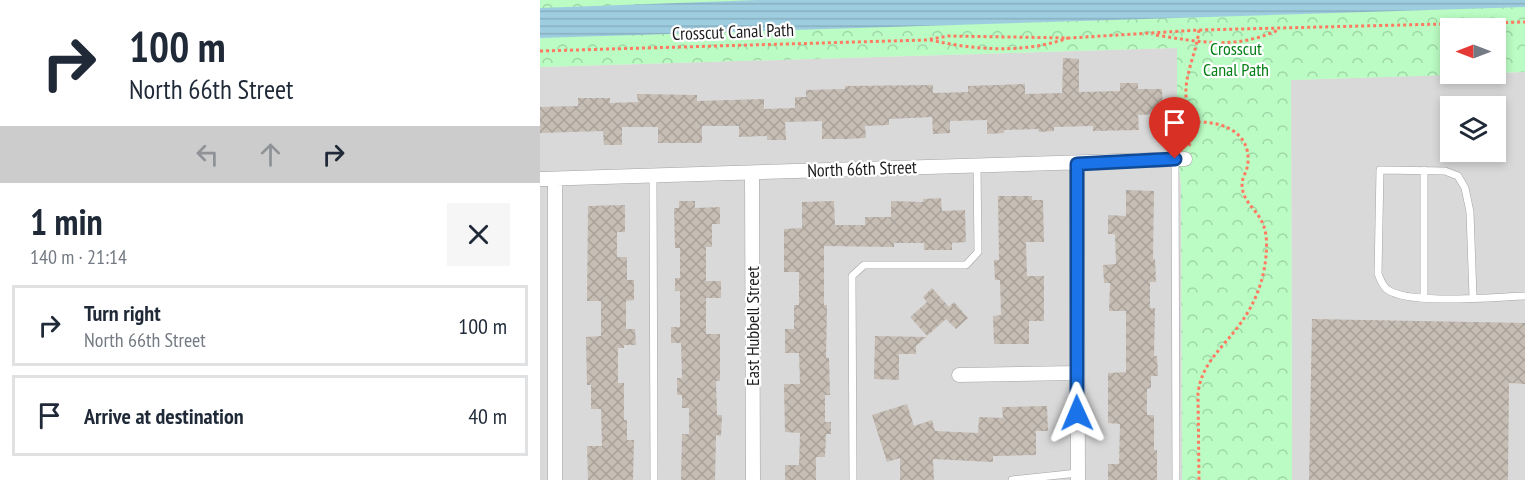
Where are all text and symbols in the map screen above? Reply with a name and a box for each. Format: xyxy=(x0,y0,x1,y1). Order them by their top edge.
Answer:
street label: Crosscut Canal Path xyxy=(672,18,794,45)
north arrow xyxy=(1440,18,1506,84)
map controls xyxy=(1440,18,1506,162)
text: 100 m xyxy=(129,19,226,74)
icon: right xyxy=(30,24,108,102)
park label: Crosscut Canal Path xyxy=(1203,37,1269,81)
text: North 66th Street xyxy=(129,72,293,106)
button: layers xyxy=(1440,96,1506,162)
pin xyxy=(1149,97,1200,159)
icon: arrive xyxy=(1158,106,1191,139)
icon: left xyxy=(191,138,224,171)
icon: ahead xyxy=(254,138,287,171)
icon: right xyxy=(317,138,350,171)
street label: North 66th Street xyxy=(807,155,917,182)
text: 1 min xyxy=(30,198,103,245)
button: close xyxy=(447,203,510,266)
text: 140 m · 21:14 xyxy=(30,244,127,270)
street label: East Hubbell Street xyxy=(741,266,764,386)
text: Turn right xyxy=(84,299,161,327)
icon: right xyxy=(33,309,66,342)
text: 100 m xyxy=(458,312,507,340)
text: North 66th Street xyxy=(84,327,206,353)
position arrow xyxy=(1045,381,1109,445)
icon: arrive xyxy=(33,399,66,432)
text: Arrive at destination xyxy=(84,402,244,430)
text: 40 m xyxy=(468,402,507,430)

